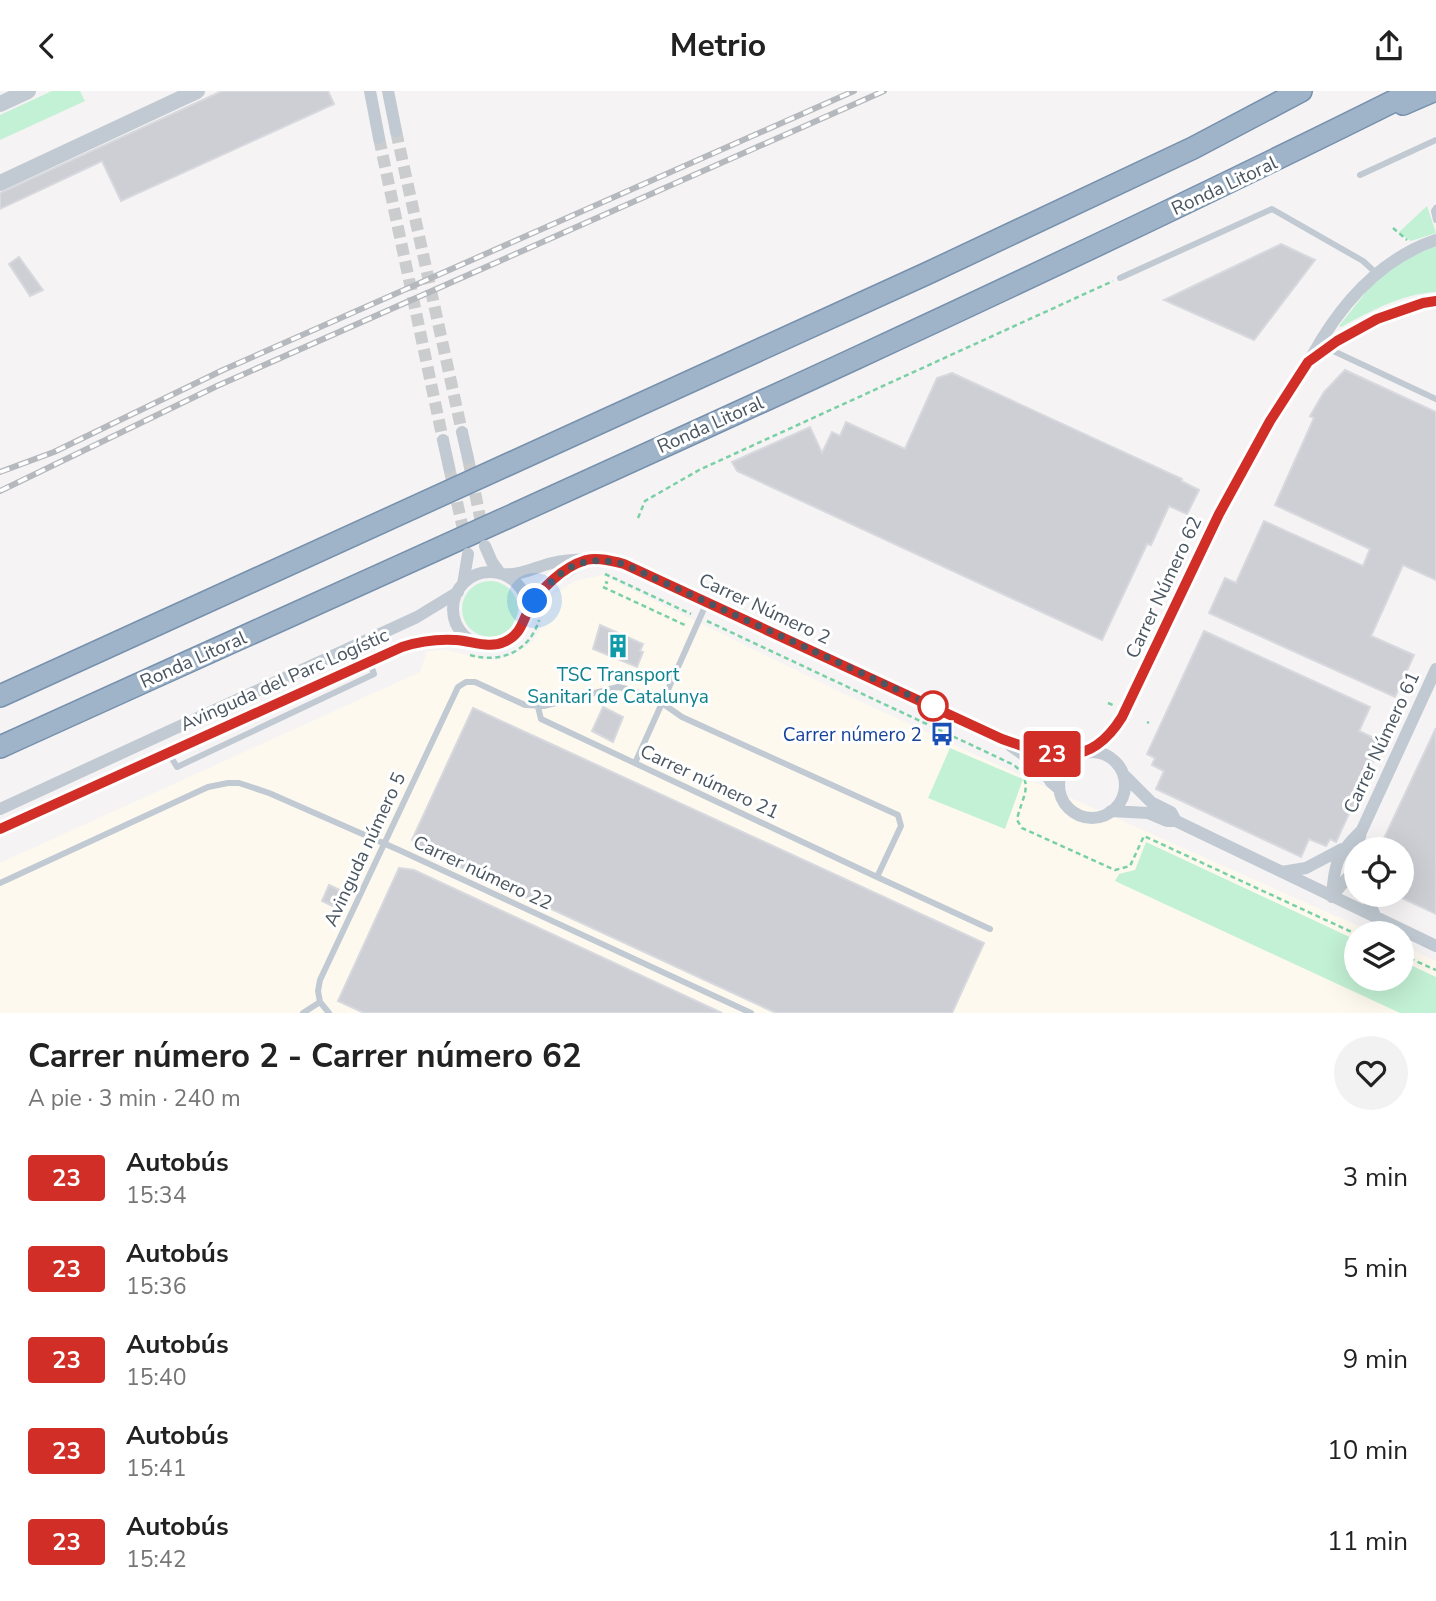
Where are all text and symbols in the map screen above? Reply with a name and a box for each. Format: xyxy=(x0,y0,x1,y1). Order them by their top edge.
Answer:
text: Metrio xyxy=(670,24,766,67)
icon: back xyxy=(28,27,66,65)
icon: share xyxy=(1370,27,1408,65)
street label: Ronda Litoral xyxy=(1167,150,1282,222)
street label: Ronda Litoral xyxy=(653,390,768,460)
street label: Carrer Número 62 xyxy=(1120,512,1208,663)
street label: Carrer Número 2 xyxy=(695,567,835,651)
your location xyxy=(517,583,552,618)
street label: Avinguda del Parc Logístic xyxy=(176,622,393,738)
street label: Ronda Litoral xyxy=(136,625,251,695)
building icon: TSC Transport Sanitari de Catalunya xyxy=(604,632,632,660)
place label: TSC Transport Sanitari de Catalunya xyxy=(527,662,709,710)
street label: Carrer Número 61 xyxy=(1338,667,1426,818)
unlabelled marker xyxy=(918,691,948,721)
bus stop icon: Carrer número 2 xyxy=(928,720,956,748)
place label: Carrer número 2 xyxy=(783,722,922,748)
line badge: 23 xyxy=(1020,731,1084,777)
street label: Carrer número 21 xyxy=(636,738,783,826)
text: 23 xyxy=(1038,738,1066,770)
street label: Avinguda número 5 xyxy=(318,768,412,931)
street label: Carrer número 22 xyxy=(409,829,556,917)
map controls xyxy=(1344,837,1414,991)
button: locate xyxy=(1344,837,1414,907)
button: layers xyxy=(1344,921,1414,991)
text: Carrer número 2 - Carrer número 62 xyxy=(28,1034,582,1079)
button: heart xyxy=(1334,1036,1408,1110)
text: A pie · 3 min · 240 m xyxy=(28,1083,241,1114)
text: Autobús xyxy=(126,1145,229,1180)
text: 3 min xyxy=(1343,1160,1408,1195)
text: 23 xyxy=(52,1162,81,1194)
text: 15:34 xyxy=(126,1180,186,1211)
text: Autobús xyxy=(126,1236,229,1271)
text: 5 min xyxy=(1343,1251,1408,1286)
text: 23 xyxy=(52,1253,81,1285)
text: 15:36 xyxy=(126,1271,186,1302)
text: Autobús xyxy=(126,1327,229,1362)
text: 9 min xyxy=(1343,1342,1408,1377)
text: 23 xyxy=(52,1344,81,1376)
text: 15:40 xyxy=(126,1362,186,1393)
text: Autobús xyxy=(126,1418,229,1453)
text: 10 min xyxy=(1327,1433,1408,1468)
text: 23 xyxy=(52,1435,81,1467)
text: 15:41 xyxy=(126,1453,186,1484)
text: Autobús xyxy=(126,1509,229,1544)
text: 11 min xyxy=(1327,1524,1408,1559)
text: 23 xyxy=(52,1526,81,1558)
text: 15:42 xyxy=(126,1544,186,1575)

